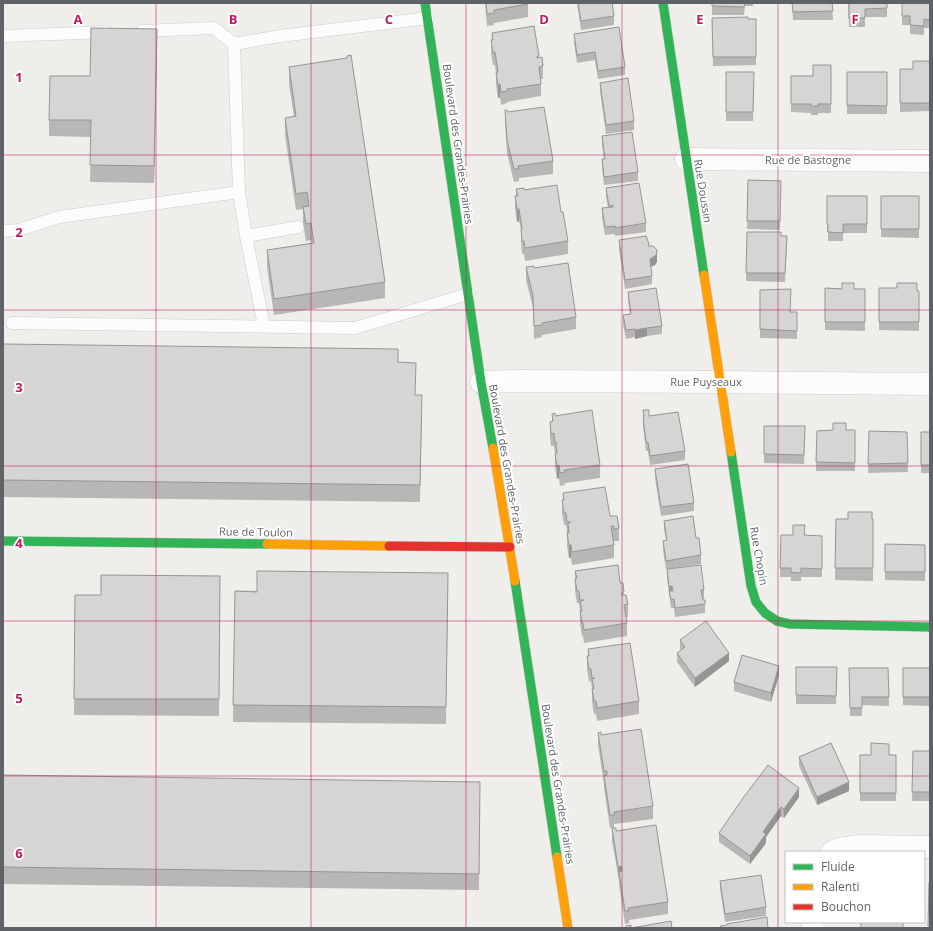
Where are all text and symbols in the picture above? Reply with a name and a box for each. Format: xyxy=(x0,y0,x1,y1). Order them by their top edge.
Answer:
text: A xyxy=(74,10,83,28)
text: B xyxy=(229,10,238,28)
text: C xyxy=(385,10,393,28)
text: D xyxy=(539,10,549,28)
text: E xyxy=(696,10,704,28)
text: F xyxy=(851,10,859,28)
street label: Boulevard des Grandes-Prairies xyxy=(440,63,477,225)
text: 1 xyxy=(15,68,23,86)
street label: Rue de Bastogne xyxy=(765,152,851,167)
street label: Rue Doussin xyxy=(691,158,716,224)
text: 2 xyxy=(15,223,23,241)
street label: Rue Puyseaux xyxy=(670,374,742,389)
text: 3 xyxy=(15,378,23,396)
street label: Boulevard des Grandes-Prairies xyxy=(486,383,529,545)
street label: Rue de Toulon xyxy=(219,523,293,540)
street label: Rue Chopin xyxy=(747,525,772,586)
text: 4 xyxy=(15,534,23,552)
text: 5 xyxy=(15,689,23,707)
street label: Boulevard des Grandes-Prairies xyxy=(538,703,579,865)
text: 6 xyxy=(15,844,23,862)
legend xyxy=(785,851,925,923)
text: Fluide xyxy=(821,858,855,875)
text: Ralenti xyxy=(821,878,860,895)
text: Bouchon xyxy=(821,898,871,915)

